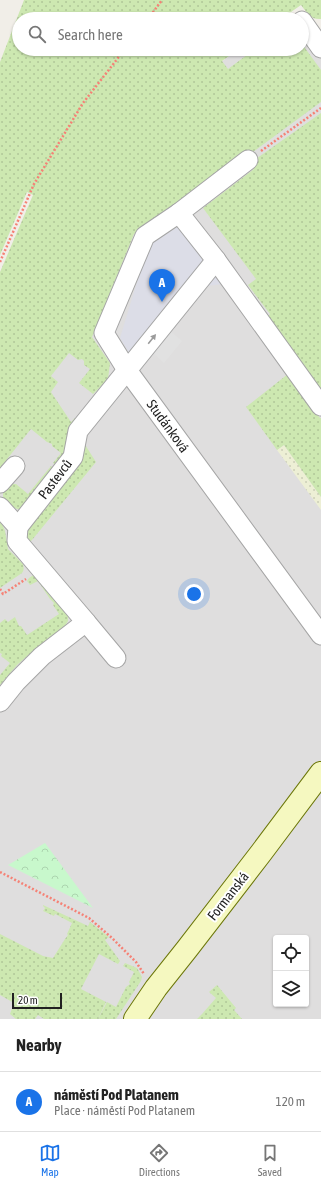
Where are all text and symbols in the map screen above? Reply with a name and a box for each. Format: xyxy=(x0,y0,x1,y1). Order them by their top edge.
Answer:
search box xyxy=(12,12,309,56)
icon: search xyxy=(26,23,48,45)
text: Search here xyxy=(58,26,123,43)
pin: A xyxy=(149,269,175,302)
one-way arrow xyxy=(147,334,156,345)
street label: Studánková xyxy=(144,397,192,455)
street label: Pastevců xyxy=(35,456,75,502)
your location xyxy=(184,584,204,604)
street label: Formanská xyxy=(204,869,252,923)
map controls xyxy=(273,935,309,1007)
button: locate xyxy=(273,935,309,971)
button: layers xyxy=(273,971,309,1007)
scale bar xyxy=(12,991,62,1010)
text: 20 m xyxy=(18,994,38,1006)
text: Nearby xyxy=(16,1035,62,1055)
text: náměstí Pod Platanem xyxy=(54,1086,179,1103)
text: A xyxy=(26,1094,32,1109)
text: 120 m xyxy=(276,1094,305,1109)
text: Place · náměstí Pod Platanem xyxy=(54,1103,195,1118)
tab: Map xyxy=(39,1142,61,1178)
tab: Directions xyxy=(139,1142,180,1178)
tab: Saved xyxy=(258,1142,282,1178)

